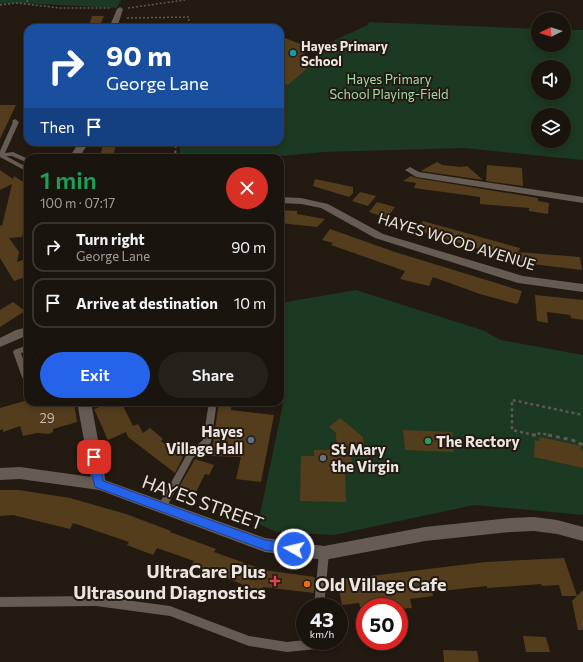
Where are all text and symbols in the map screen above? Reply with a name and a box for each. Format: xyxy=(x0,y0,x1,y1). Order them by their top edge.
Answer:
north arrow xyxy=(531,12,571,52)
map controls xyxy=(531,12,571,148)
text: 90 m xyxy=(106,38,172,72)
place label: Hayes Primary School xyxy=(301,38,388,69)
icon: right xyxy=(40,40,92,92)
marker: Hayes Primary School xyxy=(288,48,298,58)
button: sound xyxy=(531,60,571,100)
park label: Hayes Primary School Playing-Field xyxy=(329,71,449,102)
text: George Lane xyxy=(106,72,209,94)
button: layers xyxy=(531,108,571,148)
icon: arrive xyxy=(83,116,105,138)
text: Then xyxy=(40,118,75,136)
text: 1 min xyxy=(40,165,97,194)
button: close xyxy=(226,167,268,209)
text: 100 m · 07:17 xyxy=(40,195,115,211)
street label: HAYES WOOD AVENUE xyxy=(376,208,538,274)
text: Turn right xyxy=(76,230,145,248)
icon: right xyxy=(42,236,64,258)
text: 90 m xyxy=(231,238,266,256)
text: George Lane xyxy=(76,248,150,264)
icon: arrive xyxy=(42,292,64,314)
text: Arrive at destination xyxy=(76,294,218,312)
text: 10 m xyxy=(234,294,266,312)
button: Exit xyxy=(40,352,150,398)
button: Share xyxy=(158,352,268,398)
house number: 29 xyxy=(39,410,55,426)
place label: Hayes Village Hall xyxy=(166,422,243,457)
place label: The Rectory xyxy=(436,432,521,450)
marker: Hayes Village Hall xyxy=(246,435,256,445)
marker: The Rectory xyxy=(423,436,433,446)
pin xyxy=(77,440,111,474)
place label: St Mary the Virgin xyxy=(331,440,399,475)
icon: arrive xyxy=(83,446,105,468)
marker: St Mary the Virgin xyxy=(318,453,328,463)
street label: HAYES STREET xyxy=(139,470,267,534)
position arrow xyxy=(273,528,315,570)
place label: UltraCare Plus Ultrasound Diagnostics xyxy=(73,560,266,603)
place label: Old Village Cafe xyxy=(315,573,447,595)
marker: UltraCare Plus Ultrasound Diagnostics xyxy=(269,575,281,587)
marker: Old Village Cafe xyxy=(302,579,312,589)
speed limit sign: 50 xyxy=(356,598,408,650)
text: 43 xyxy=(310,607,334,631)
text: km/h xyxy=(310,628,334,640)

